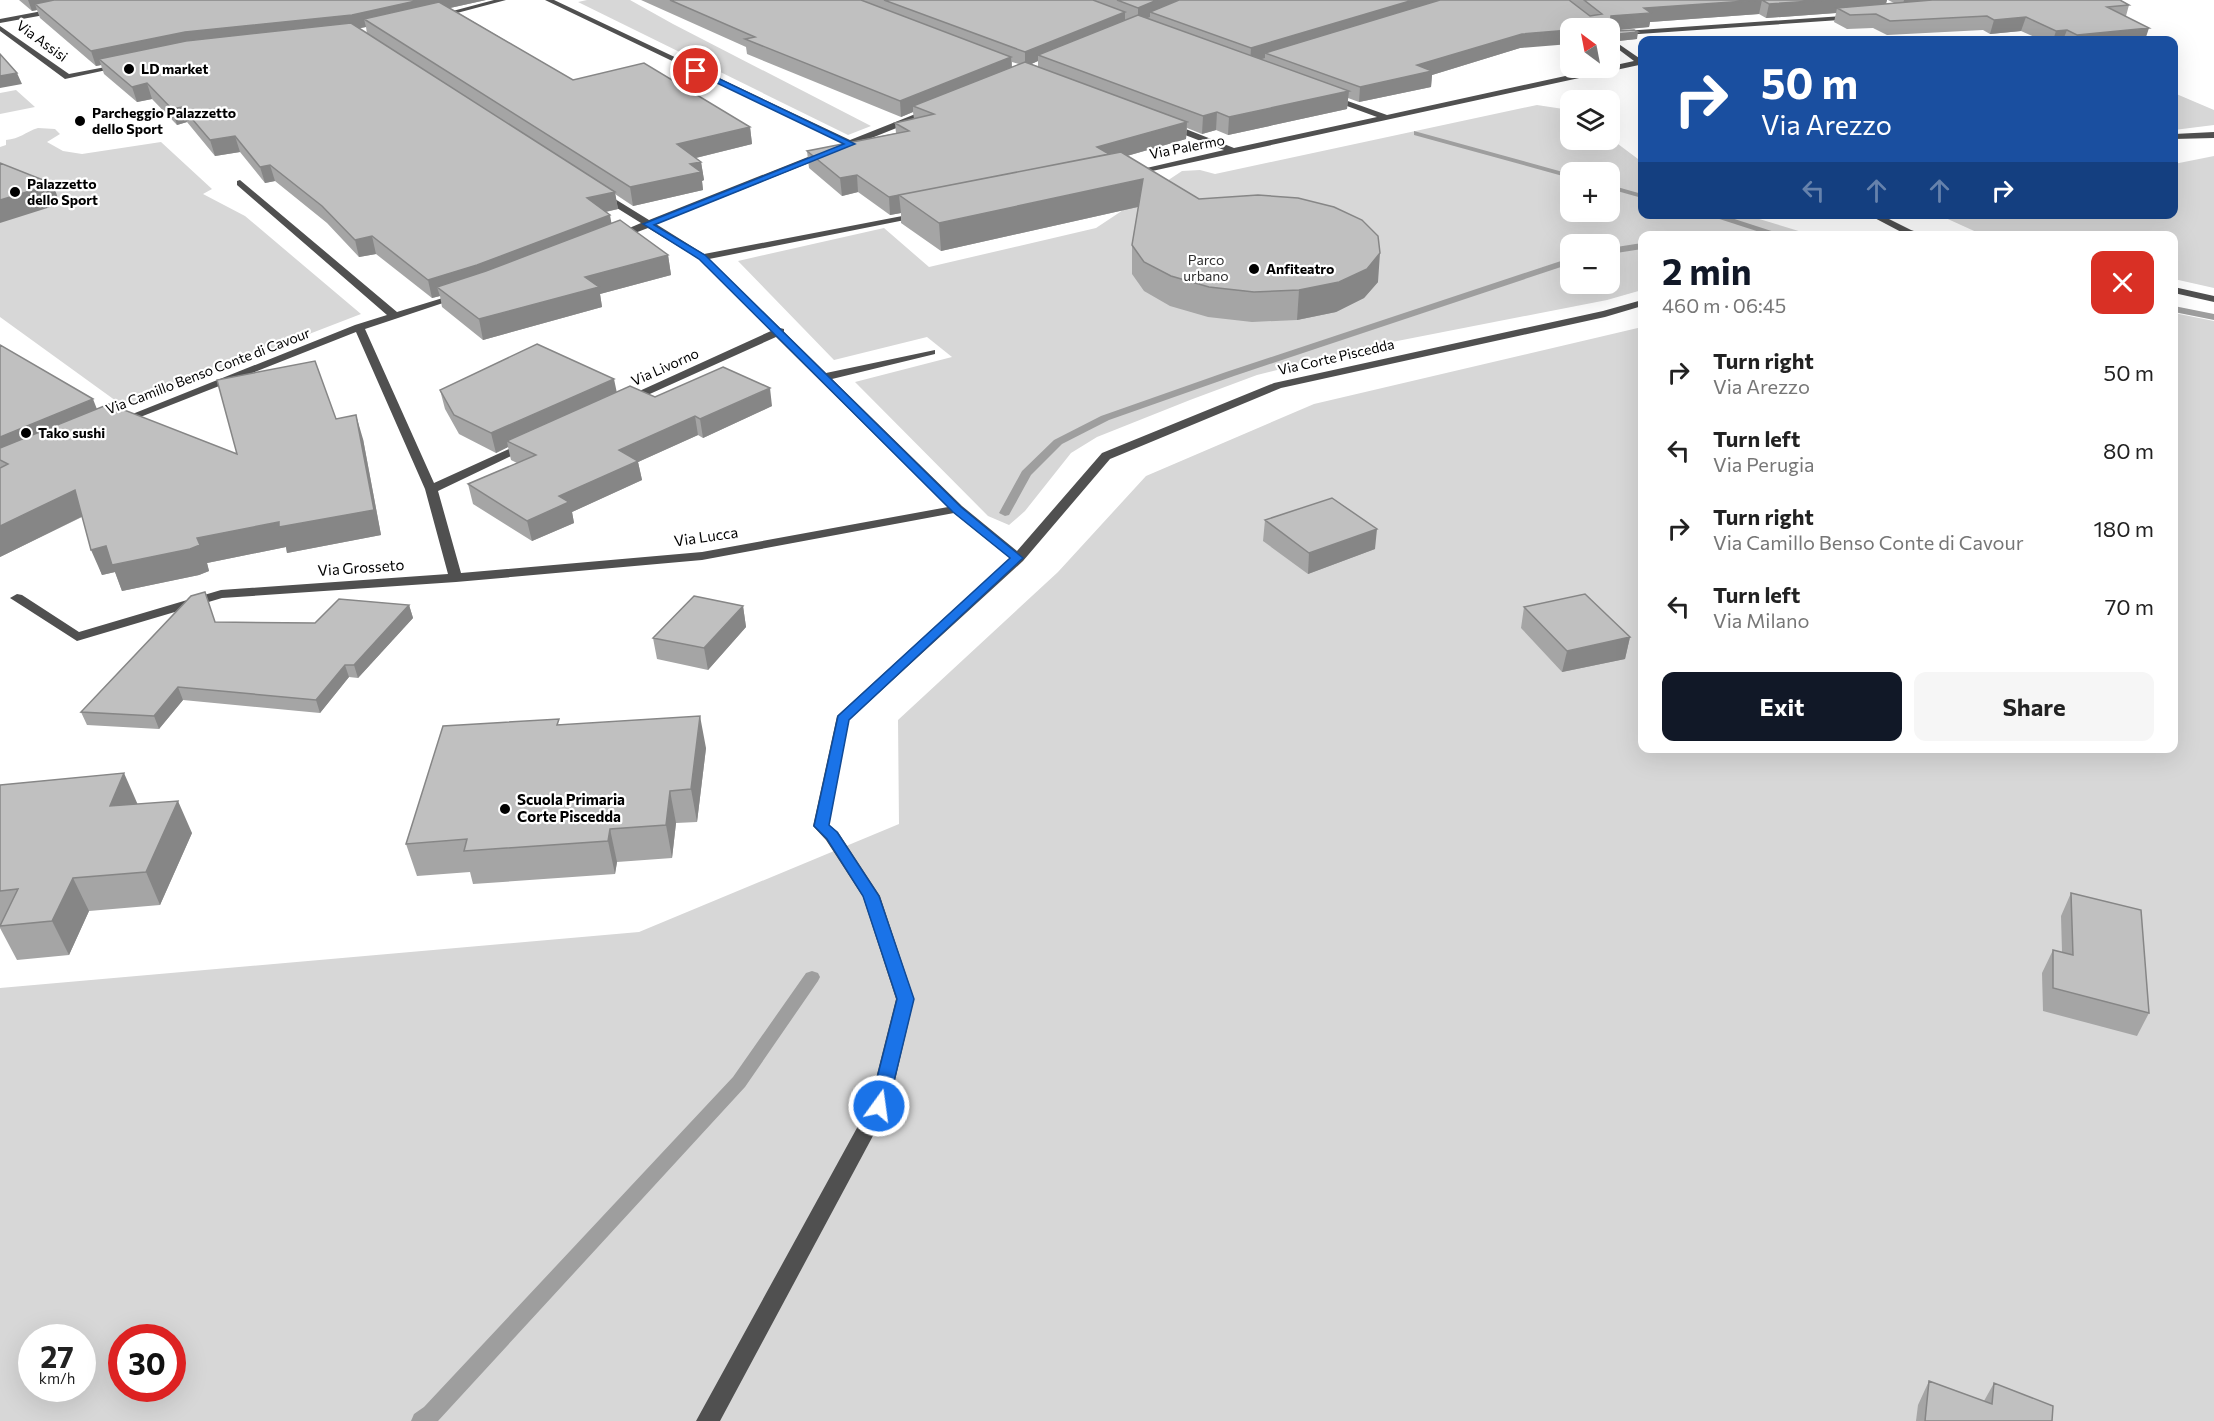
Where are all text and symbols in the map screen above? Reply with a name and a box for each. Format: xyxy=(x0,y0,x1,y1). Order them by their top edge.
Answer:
street label: Via Assisi xyxy=(13,16,71,65)
north arrow xyxy=(1560,18,1620,78)
map controls xyxy=(1560,18,1620,294)
pin xyxy=(670,45,721,96)
icon: arrive xyxy=(679,54,712,87)
text: 50 m xyxy=(1761,56,1858,108)
place label: LD market xyxy=(141,60,208,77)
icon: right xyxy=(1662,60,1740,138)
marker: LD market xyxy=(122,62,136,76)
button: layers xyxy=(1560,90,1620,150)
place label: Parcheggio Palazzetto dello Sport xyxy=(92,104,236,137)
text: Via Arezzo xyxy=(1761,108,1892,141)
marker: Parcheggio Palazzetto dello Sport xyxy=(73,114,87,128)
street label: Via Palermo xyxy=(1148,131,1226,162)
button: + xyxy=(1560,162,1620,222)
icon: left xyxy=(1797,174,1830,207)
icon: ahead xyxy=(1860,174,1893,207)
icon: ahead xyxy=(1923,174,1956,207)
icon: right xyxy=(1986,174,2019,207)
place label: Palazzetto dello Sport xyxy=(27,175,98,208)
marker: Palazzetto dello Sport xyxy=(8,185,22,199)
button: − xyxy=(1560,234,1620,294)
text: 2 min xyxy=(1662,248,1752,292)
park label: Parco urbano xyxy=(1183,251,1229,284)
button: close xyxy=(2091,251,2154,314)
place label: Anfiteatro xyxy=(1266,260,1334,277)
marker: Anfiteatro xyxy=(1247,262,1261,276)
text: 460 m · 06:45 xyxy=(1662,293,1786,317)
street label: Via Camillo Benso Conte di Cavour xyxy=(103,323,313,417)
street label: Via Corte Piscedda xyxy=(1276,335,1396,378)
street label: Via Livorno xyxy=(628,344,701,389)
text: Turn right xyxy=(1713,347,1814,374)
icon: right xyxy=(1662,356,1695,389)
text: 50 m xyxy=(2104,359,2154,386)
text: Via Arezzo xyxy=(1713,374,1810,398)
place label: Tako sushi xyxy=(38,424,105,441)
text: Turn left xyxy=(1713,425,1800,452)
marker: Tako sushi xyxy=(19,426,33,440)
icon: left xyxy=(1662,434,1695,467)
text: 80 m xyxy=(2103,437,2154,464)
text: Via Perugia xyxy=(1713,452,1815,476)
text: Turn right xyxy=(1713,503,1814,530)
icon: right xyxy=(1662,512,1695,545)
text: 180 m xyxy=(2093,515,2154,542)
street label: Via Lucca xyxy=(673,523,739,549)
text: Via Camillo Benso Conte di Cavour xyxy=(1713,530,2024,554)
street label: Via Grosseto xyxy=(317,555,405,579)
text: Turn left xyxy=(1713,581,1800,608)
icon: left xyxy=(1662,590,1695,623)
text: 70 m xyxy=(2105,593,2154,620)
text: Via Milano xyxy=(1713,608,1809,632)
button: Exit xyxy=(1662,672,1902,741)
button: Share xyxy=(1914,672,2154,741)
place label: Scuola Primaria Corte Piscedda xyxy=(517,790,625,825)
marker: Scuola Primaria Corte Piscedda xyxy=(498,802,512,816)
position arrow xyxy=(847,1074,911,1138)
speed limit sign: 30 xyxy=(108,1324,186,1402)
text: 27 xyxy=(40,1337,74,1374)
text: km/h xyxy=(39,1369,75,1387)

